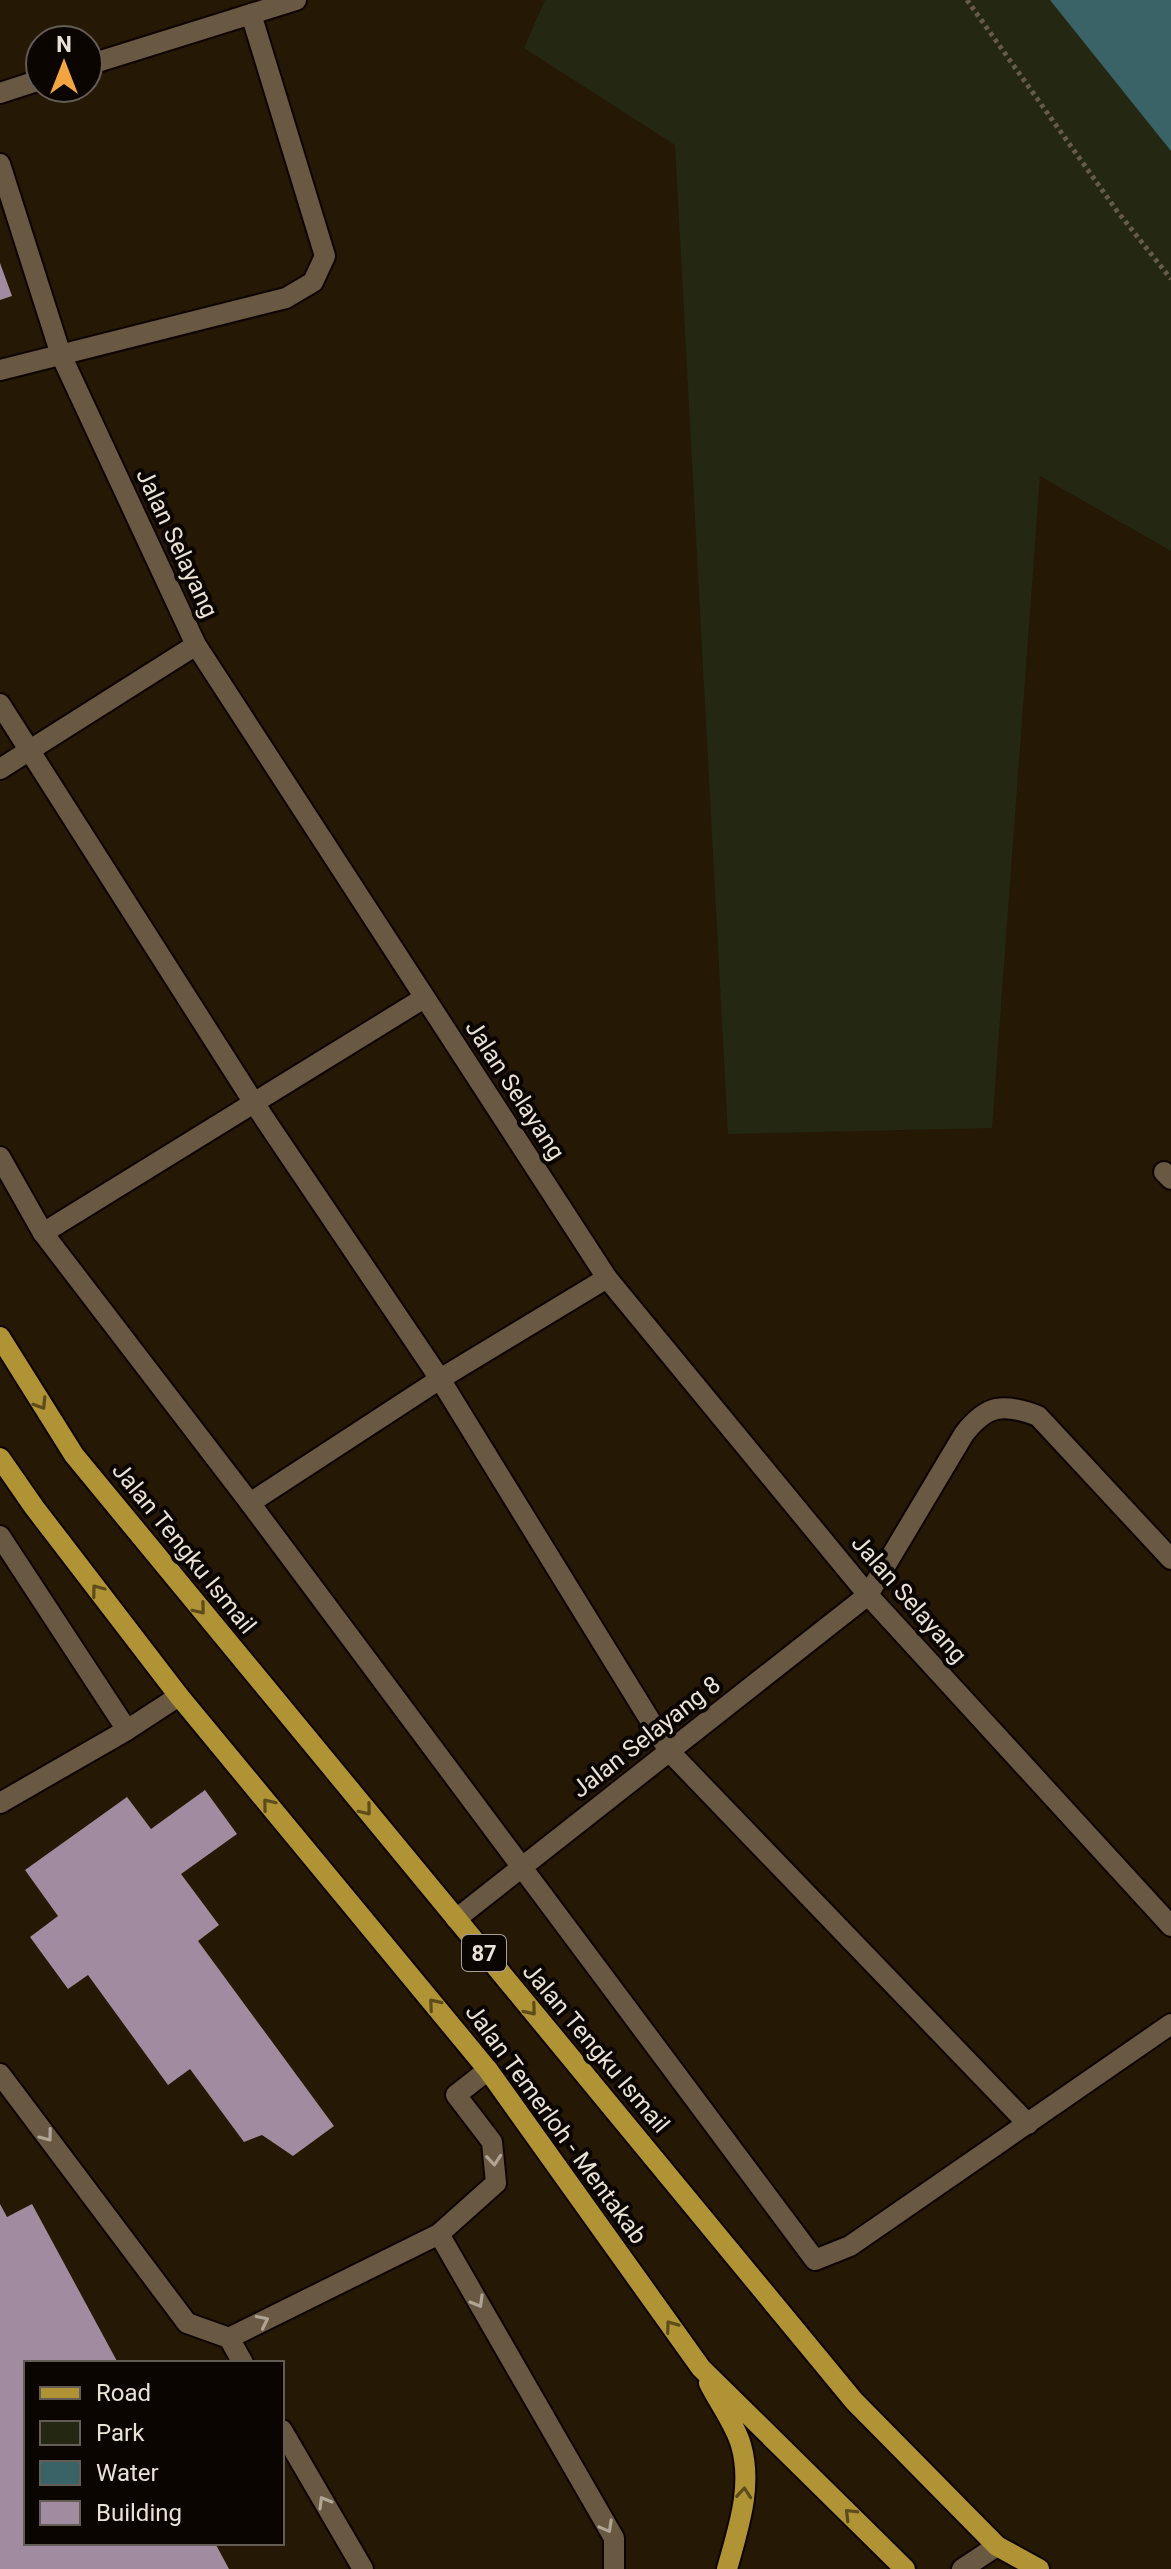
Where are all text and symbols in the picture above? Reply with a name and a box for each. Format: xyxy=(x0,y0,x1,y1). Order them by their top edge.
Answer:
north arrow xyxy=(24,24,104,104)
text: N xyxy=(56,32,72,57)
street label: Jalan Selayang xyxy=(130,464,224,622)
street label: Jalan Selayang xyxy=(459,1015,571,1165)
one-way arrow xyxy=(32,1395,47,1409)
street label: Jalan Tengku Ismail xyxy=(106,1457,262,1639)
street label: Jalan Selayang xyxy=(846,1529,972,1669)
one-way arrow xyxy=(93,1584,107,1599)
one-way arrow xyxy=(190,1600,205,1614)
street label: Jalan Selayang 8 xyxy=(566,1670,726,1804)
one-way arrow xyxy=(263,1799,278,1814)
one-way arrow xyxy=(356,1800,371,1815)
road number: 87 xyxy=(462,1935,506,1971)
street label: Jalan Tengku Ismail xyxy=(517,1958,675,2138)
one-way arrow xyxy=(429,1999,444,2014)
street label: Jalan Temerloh - Mentakab xyxy=(460,1999,652,2249)
one-way arrow xyxy=(521,2001,536,2015)
one-way arrow xyxy=(37,2127,51,2142)
one-way arrow xyxy=(485,2154,502,2167)
one-way arrow xyxy=(468,2293,484,2307)
one-way arrow xyxy=(254,2315,269,2331)
one-way arrow xyxy=(666,2321,681,2335)
legend xyxy=(24,2361,284,2545)
text: Road xyxy=(96,2379,151,2407)
text: Park xyxy=(96,2419,145,2447)
text: Water xyxy=(96,2459,159,2487)
one-way arrow xyxy=(735,2486,752,2499)
one-way arrow xyxy=(318,2496,334,2510)
text: Building xyxy=(96,2499,182,2527)
one-way arrow xyxy=(845,2509,859,2523)
one-way arrow xyxy=(598,2519,613,2533)

